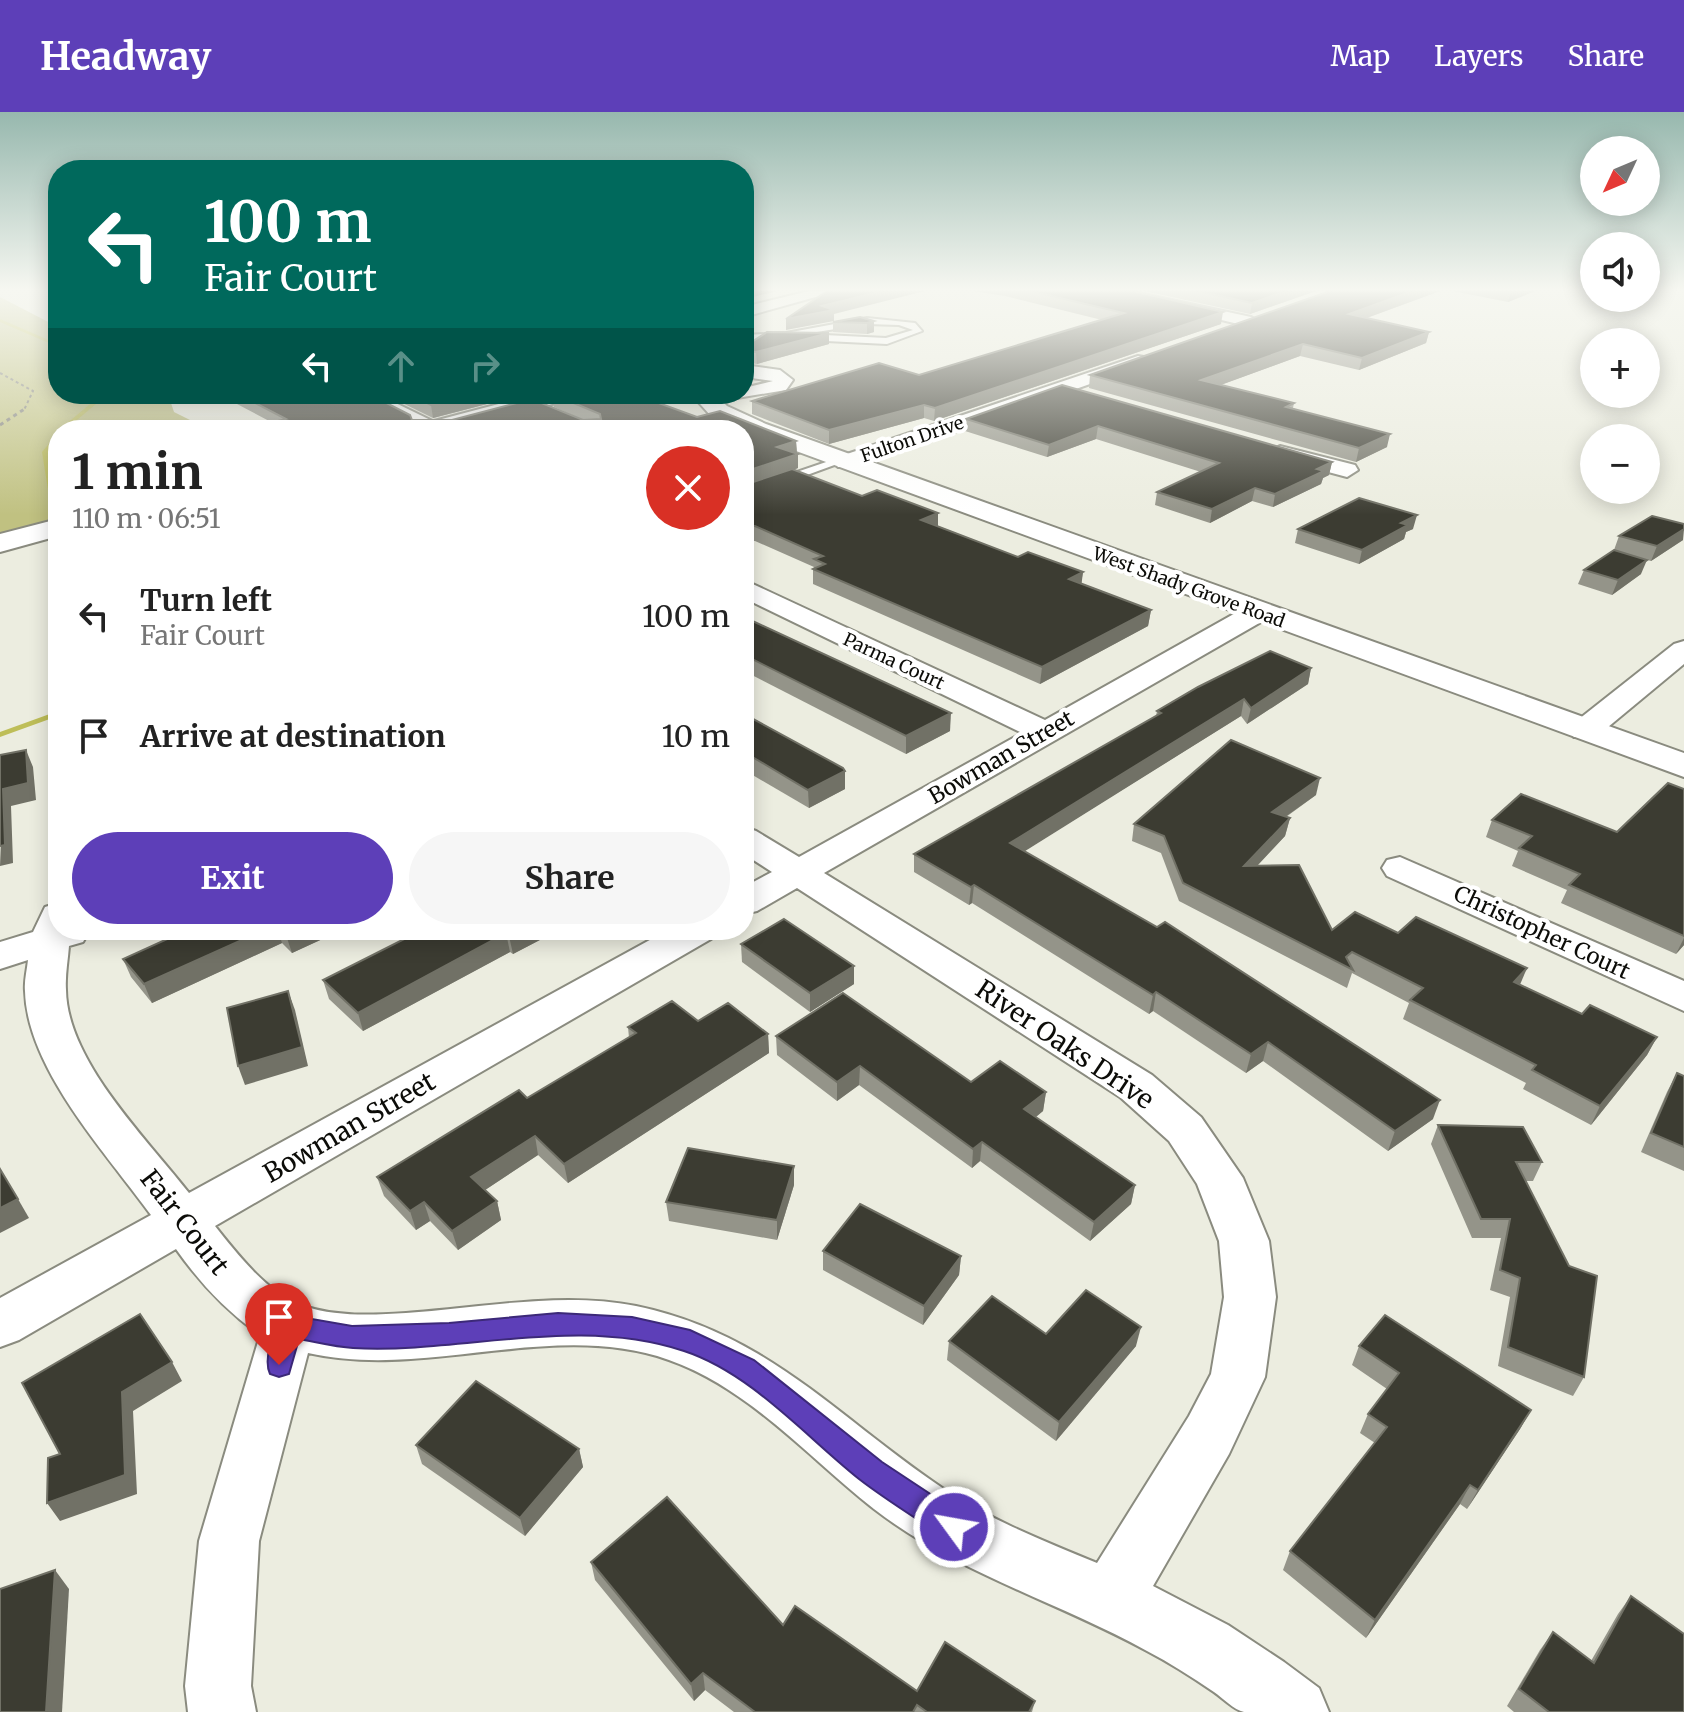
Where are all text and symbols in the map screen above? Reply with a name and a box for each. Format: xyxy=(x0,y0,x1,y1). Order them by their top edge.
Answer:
text: Headway xyxy=(40,33,211,80)
text: Map xyxy=(1330,38,1390,74)
text: Layers xyxy=(1434,38,1523,74)
text: Share xyxy=(1567,38,1644,74)
north arrow xyxy=(1580,136,1660,216)
map controls xyxy=(1580,136,1660,504)
text: 100 m xyxy=(204,187,372,257)
icon: left xyxy=(72,192,176,296)
button: sound xyxy=(1580,232,1660,312)
text: Fair Court xyxy=(204,256,377,301)
button: + xyxy=(1580,328,1660,408)
icon: left xyxy=(295,344,339,388)
icon: ahead xyxy=(379,344,423,388)
icon: right xyxy=(463,344,507,388)
street label: Fulton Drive xyxy=(857,411,967,467)
button: − xyxy=(1580,424,1660,504)
text: 1 min xyxy=(72,442,203,502)
button: close xyxy=(646,446,730,530)
text: 110 m · 06:51 xyxy=(72,502,221,535)
street label: West Shady Grove Road xyxy=(1089,541,1288,633)
text: Turn left xyxy=(140,581,272,619)
icon: left xyxy=(72,594,116,638)
text: 100 m xyxy=(642,597,730,635)
text: Fair Court xyxy=(140,619,265,652)
street label: Parma Court xyxy=(840,627,948,695)
street label: Bowman Street xyxy=(923,704,1079,810)
icon: arrive xyxy=(72,714,116,758)
text: Arrive at destination xyxy=(140,717,446,755)
text: 10 m xyxy=(662,717,730,755)
button: Exit xyxy=(72,832,393,924)
button: Share xyxy=(409,832,730,924)
street label: Christopher Court xyxy=(1450,879,1635,985)
street label: River Oaks Drive xyxy=(970,972,1160,1116)
street label: Bowman Street xyxy=(257,1064,441,1190)
street label: Fair Court xyxy=(134,1163,236,1281)
pin xyxy=(245,1283,313,1365)
icon: arrive xyxy=(257,1295,301,1339)
position arrow xyxy=(912,1485,996,1569)

